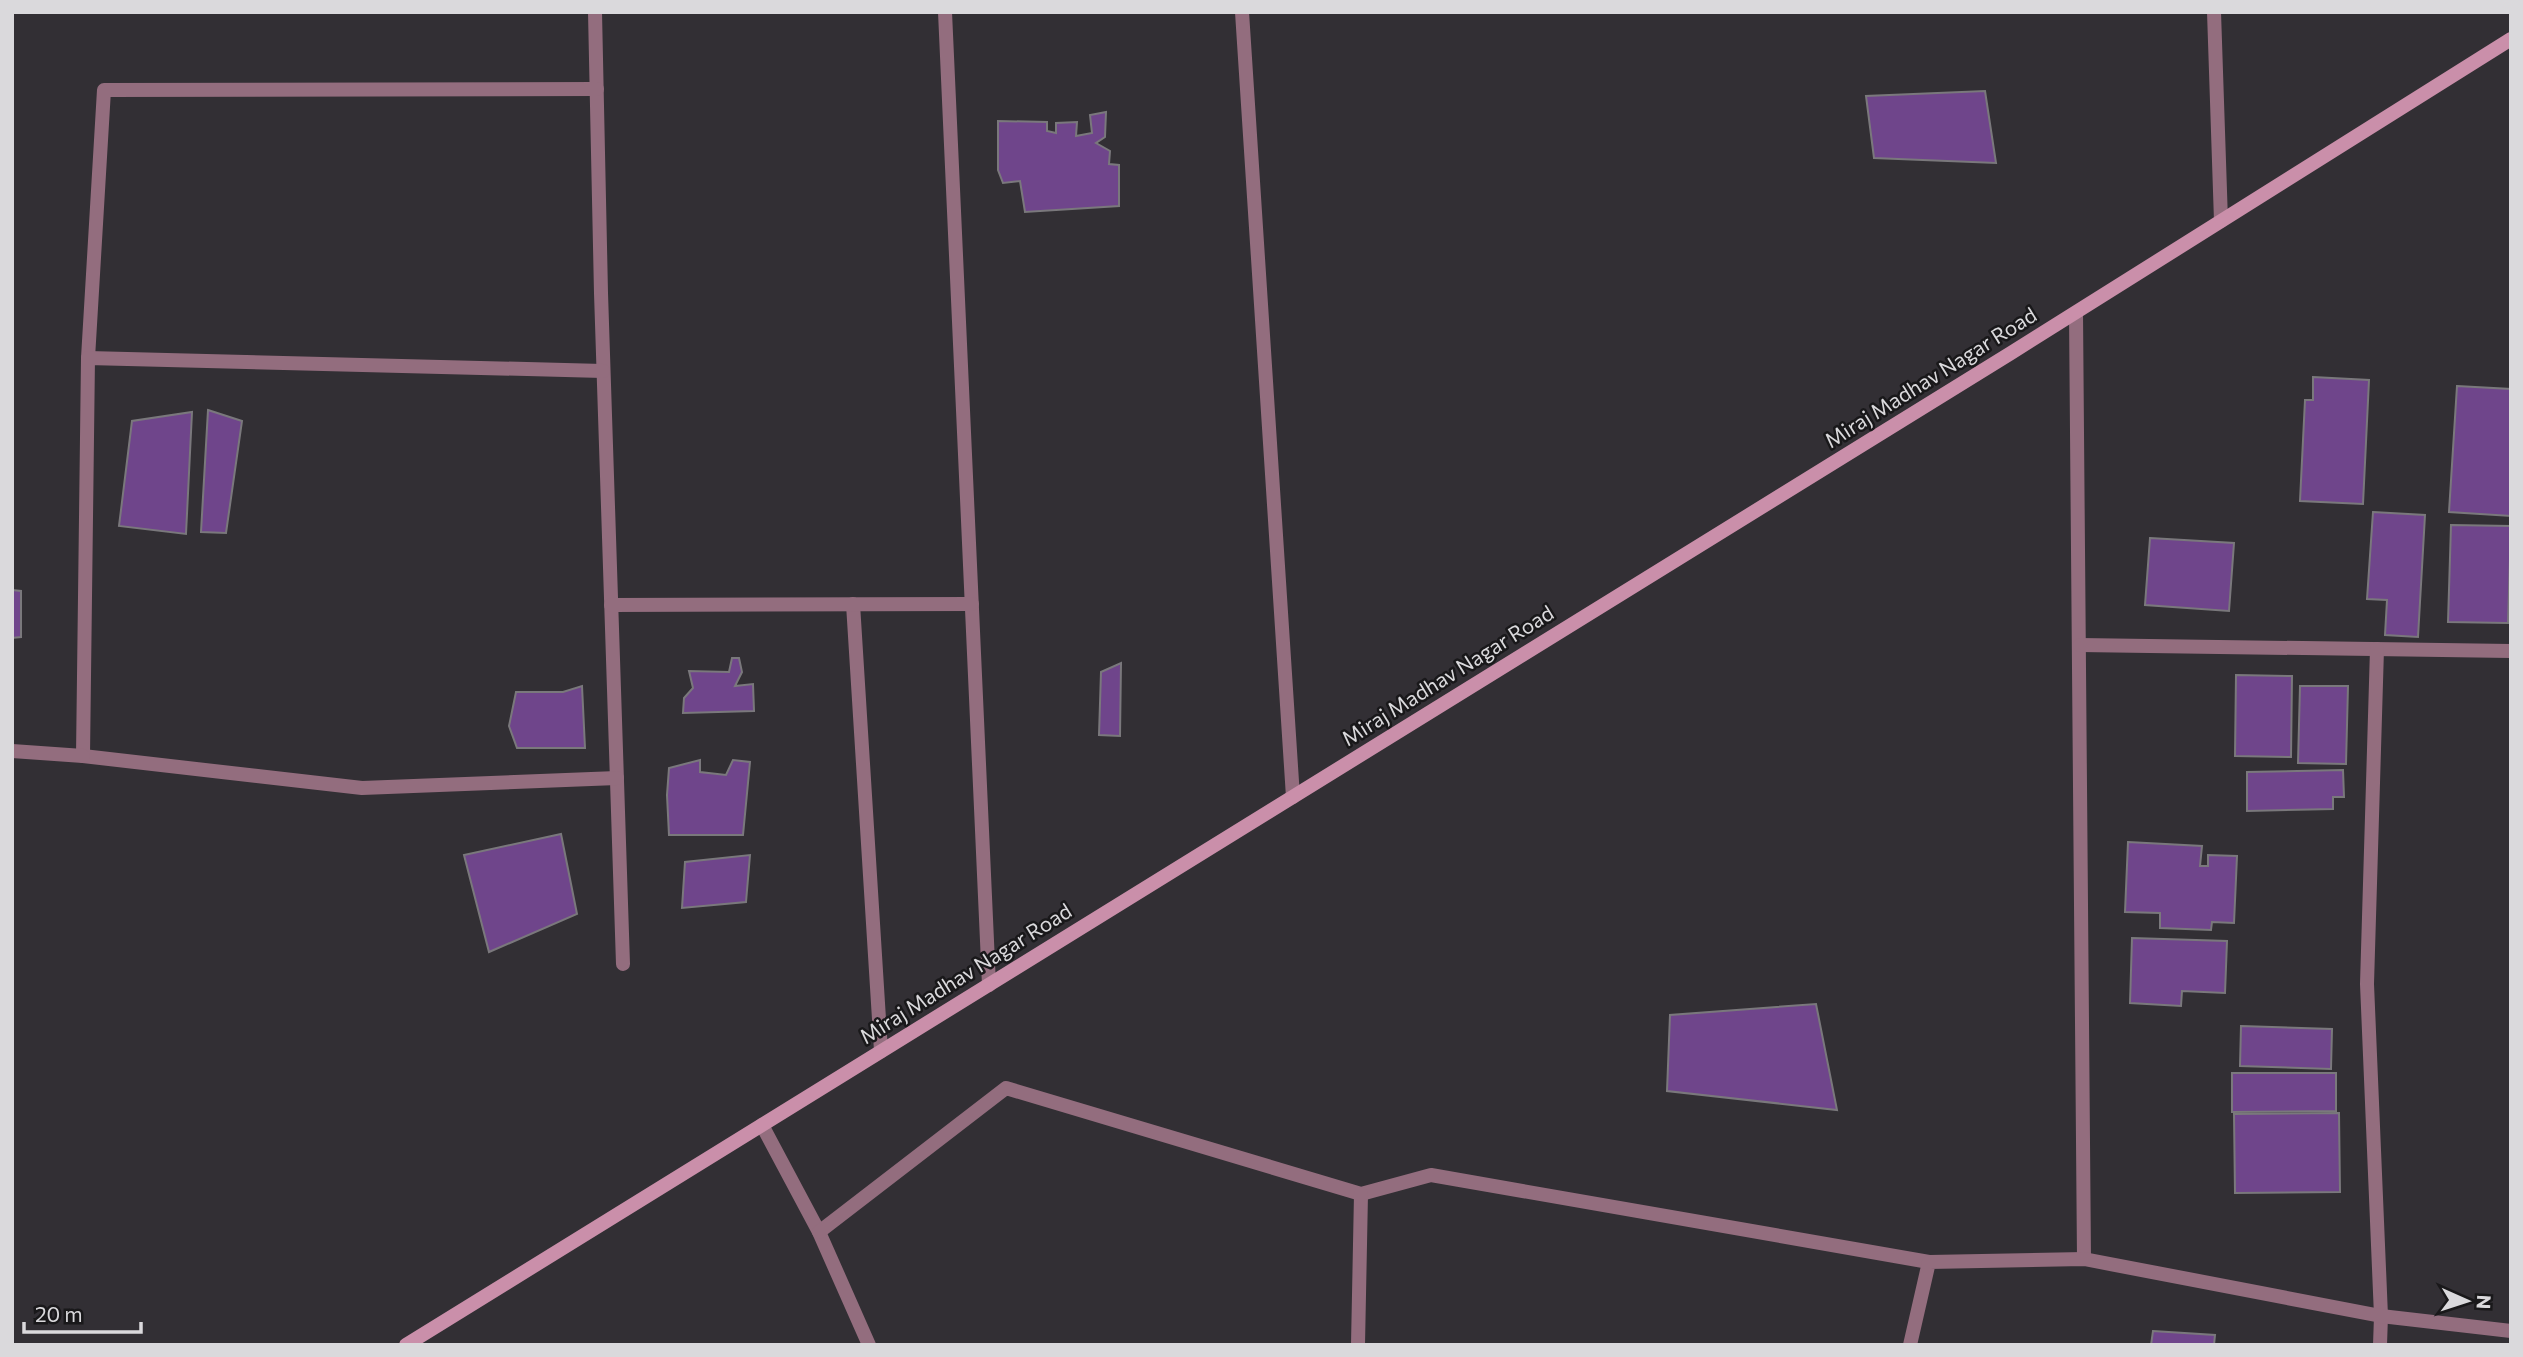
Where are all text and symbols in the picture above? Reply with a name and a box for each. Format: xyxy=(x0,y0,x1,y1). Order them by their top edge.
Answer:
street label: Miraj Madhav Nagar Road xyxy=(1820,301,2041,452)
street label: Miraj Madhav Nagar Road xyxy=(1337,599,1558,750)
street label: Miraj Madhav Nagar Road xyxy=(855,897,1076,1048)
north arrow xyxy=(2432,1266,2502,1336)
scale bar xyxy=(24,1290,142,1334)
text: N xyxy=(2473,1294,2496,1310)
text: 20 m xyxy=(35,1301,83,1326)

